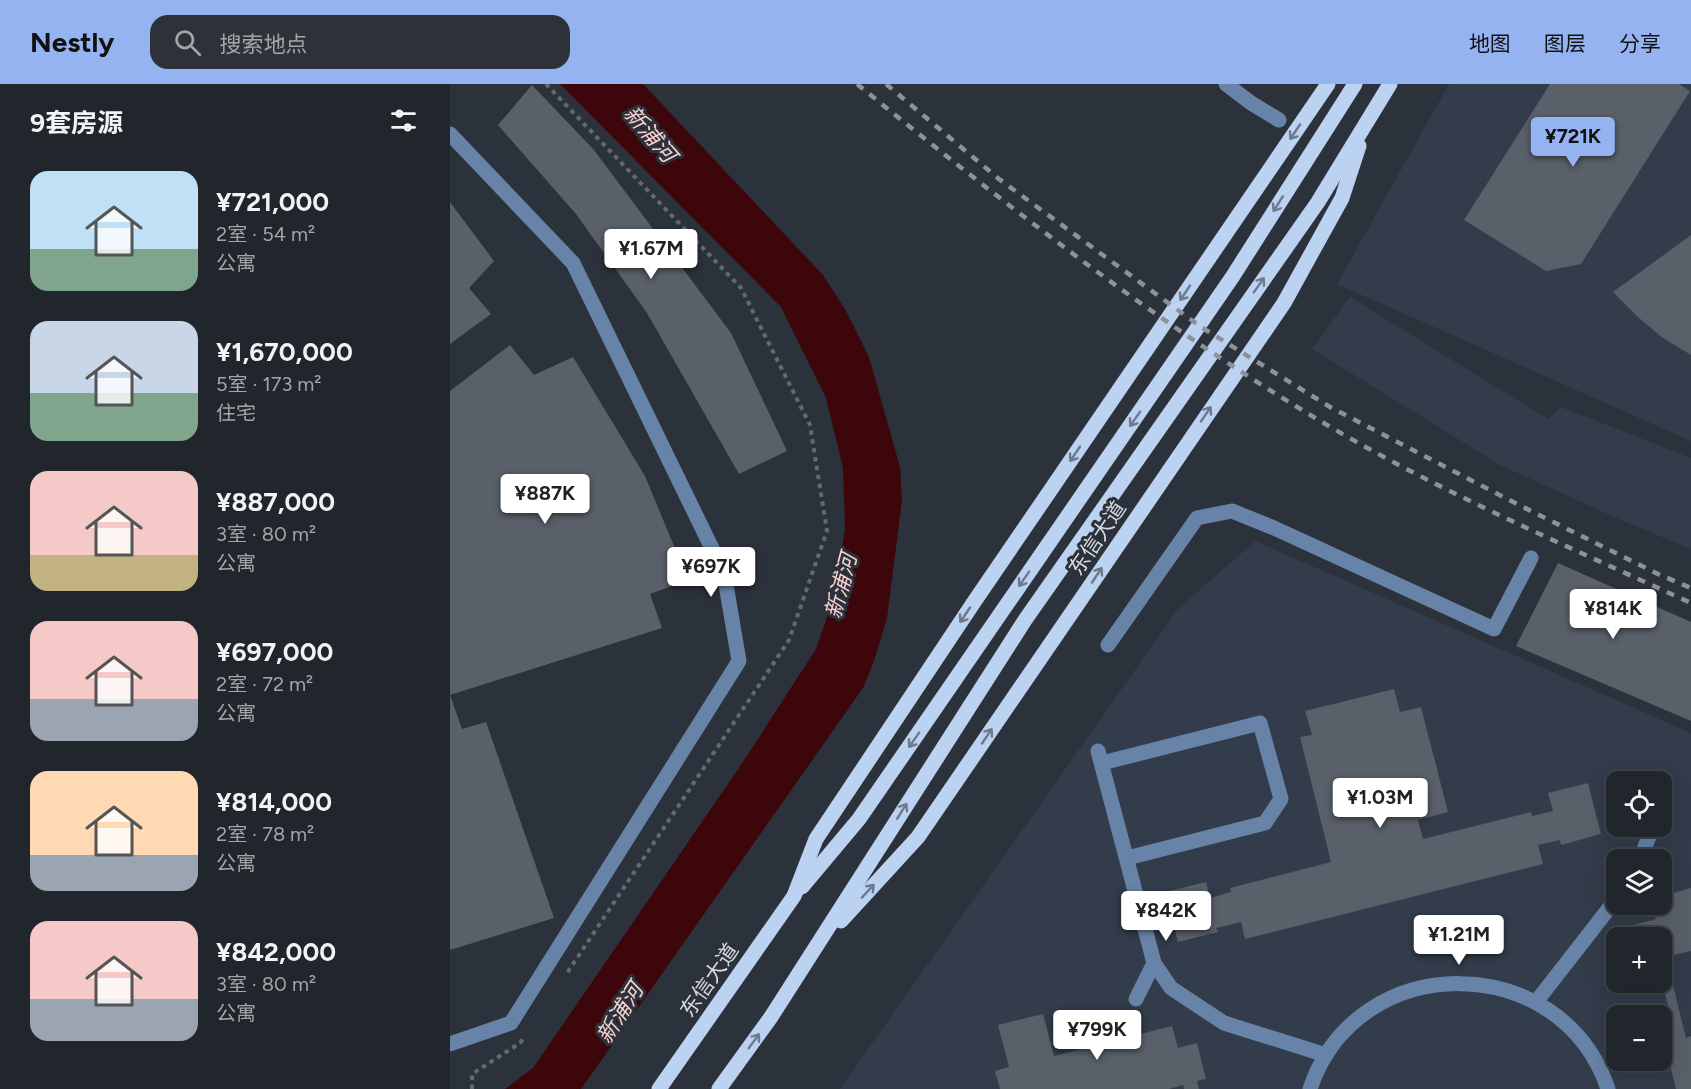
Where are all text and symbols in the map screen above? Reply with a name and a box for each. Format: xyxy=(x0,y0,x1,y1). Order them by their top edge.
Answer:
search box xyxy=(150,15,570,69)
text: Nestly xyxy=(30,25,114,59)
icon: search xyxy=(171,26,204,59)
text: 搜索地点 xyxy=(219,31,308,58)
text: 地图 xyxy=(1469,31,1511,56)
text: 图层 xyxy=(1544,31,1586,56)
text: 分享 xyxy=(1619,31,1661,56)
water label: 新浦河 xyxy=(618,100,684,171)
icon: filters xyxy=(387,104,420,137)
text: 9套房源 xyxy=(30,107,123,139)
pin: ¥721K xyxy=(1531,117,1615,168)
one-way arrow xyxy=(1289,124,1301,140)
text: ¥721K xyxy=(1545,124,1601,148)
text: ¥721,000 xyxy=(216,186,329,218)
icon: home xyxy=(78,195,150,267)
one-way arrow xyxy=(1272,195,1284,212)
text: 2室 · 54 m² xyxy=(216,222,315,246)
pin: ¥1.67M xyxy=(602,229,700,280)
text: ¥1.67M xyxy=(618,236,684,260)
text: 公寓 xyxy=(216,251,256,275)
one-way arrow xyxy=(1253,277,1265,294)
one-way arrow xyxy=(1179,285,1191,301)
text: ¥1,670,000 xyxy=(216,336,353,368)
icon: home xyxy=(78,345,150,417)
text: 5室 · 173 m² xyxy=(216,372,322,396)
text: 住宅 xyxy=(216,401,256,425)
one-way arrow xyxy=(1200,406,1212,423)
one-way arrow xyxy=(1129,410,1141,426)
one-way arrow xyxy=(1069,446,1081,462)
pin: ¥887K xyxy=(503,474,587,525)
text: ¥887K xyxy=(515,481,575,505)
text: ¥887,000 xyxy=(216,486,335,518)
icon: home xyxy=(78,495,150,567)
street label: 东信大道 xyxy=(1063,496,1131,580)
text: 3室 · 80 m² xyxy=(216,522,316,546)
pin: ¥697K xyxy=(669,547,753,598)
water label: 新浦河 xyxy=(819,547,864,621)
text: 公寓 xyxy=(216,551,256,575)
text: ¥697K xyxy=(681,554,741,578)
one-way arrow xyxy=(1091,568,1103,584)
one-way arrow xyxy=(1018,571,1030,587)
pin: ¥814K xyxy=(1571,589,1655,640)
text: ¥814K xyxy=(1584,596,1642,620)
one-way arrow xyxy=(959,607,971,623)
text: ¥697,000 xyxy=(216,636,333,668)
icon: home xyxy=(78,645,150,717)
text: 2室 · 72 m² xyxy=(216,672,313,696)
text: 公寓 xyxy=(216,701,256,725)
one-way arrow xyxy=(981,729,993,745)
one-way arrow xyxy=(908,731,920,748)
map controls xyxy=(1606,771,1672,1071)
button: locate xyxy=(1606,771,1672,837)
pin: ¥1.03M xyxy=(1331,778,1429,829)
text: ¥1.03M xyxy=(1347,785,1413,809)
text: ¥814,000 xyxy=(216,786,332,818)
icon: home xyxy=(78,795,150,867)
one-way arrow xyxy=(896,803,908,820)
text: 2室 · 78 m² xyxy=(216,822,314,846)
button: layers xyxy=(1606,849,1672,915)
text: 公寓 xyxy=(216,851,256,875)
one-way arrow xyxy=(861,883,875,898)
pin: ¥842K xyxy=(1124,891,1208,942)
text: ¥842K xyxy=(1135,898,1197,922)
pin: ¥1.21M xyxy=(1410,915,1508,966)
text: ¥1.21M xyxy=(1428,922,1490,946)
button: + xyxy=(1606,927,1672,993)
text: ¥842,000 xyxy=(216,936,336,968)
street label: 东信大道 xyxy=(675,938,743,1022)
icon: home xyxy=(78,945,150,1017)
text: 3室 · 80 m² xyxy=(216,972,316,996)
water label: 新浦河 xyxy=(591,974,651,1048)
text: 公寓 xyxy=(216,1001,256,1025)
button: − xyxy=(1606,1005,1672,1071)
pin: ¥799K xyxy=(1055,1010,1139,1061)
text: ¥799K xyxy=(1067,1017,1127,1041)
one-way arrow xyxy=(747,1034,760,1050)

